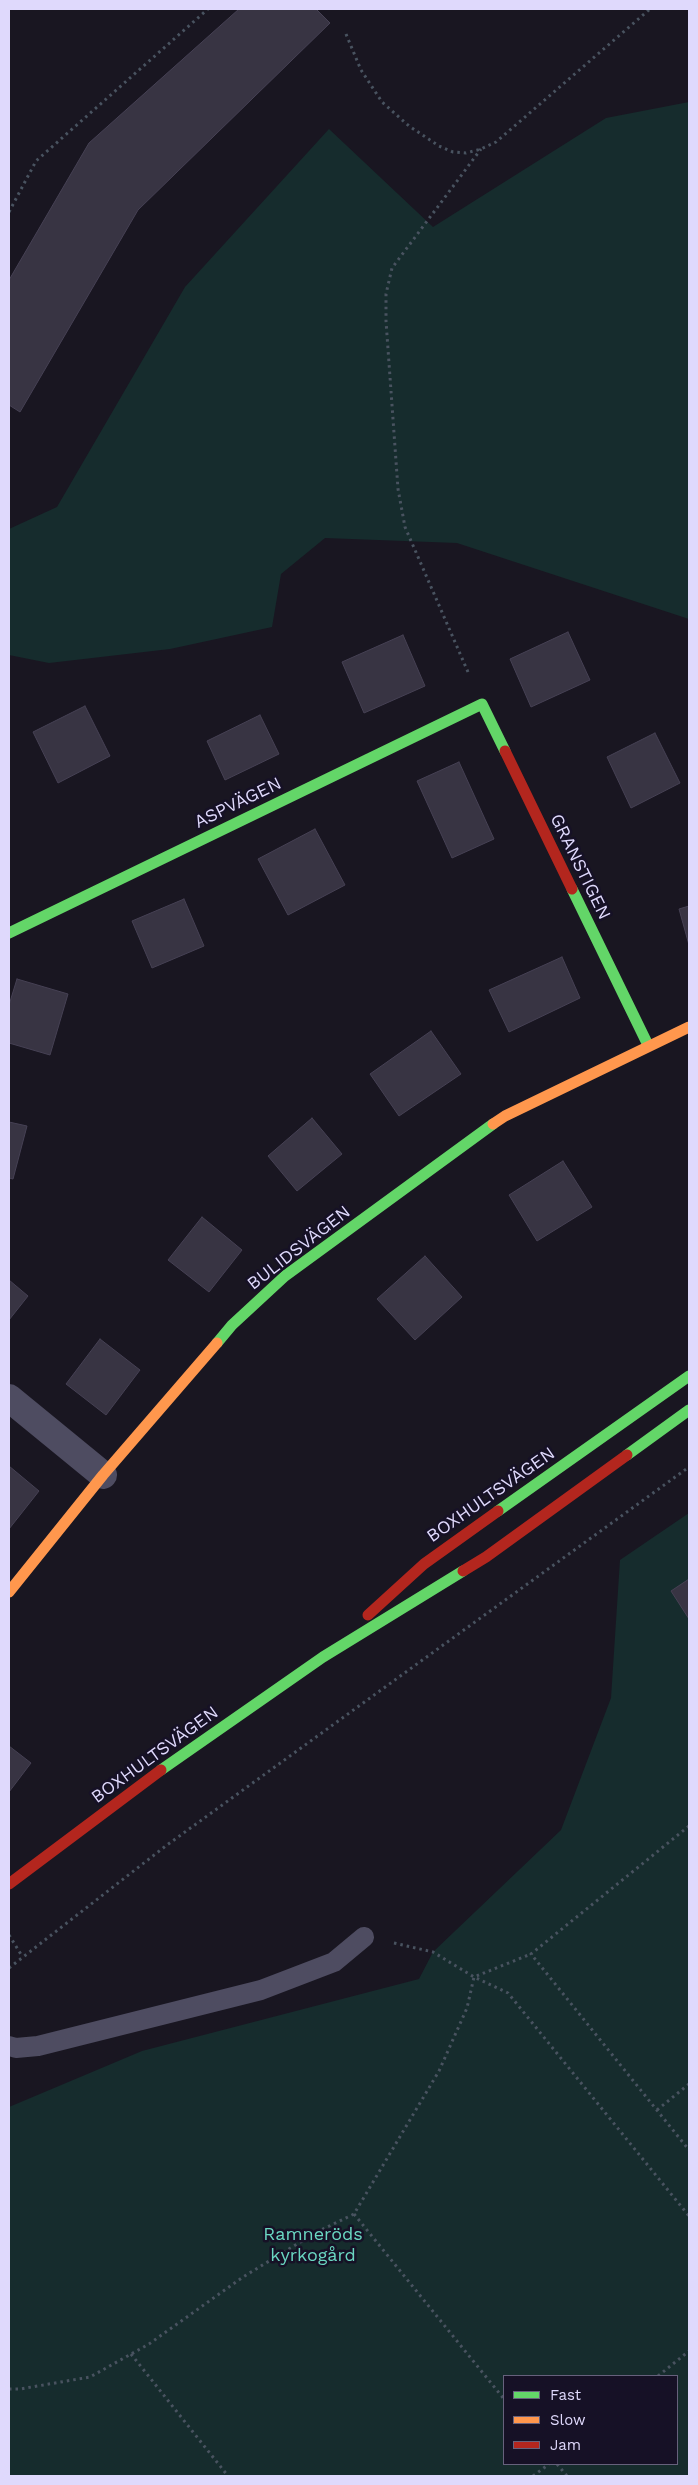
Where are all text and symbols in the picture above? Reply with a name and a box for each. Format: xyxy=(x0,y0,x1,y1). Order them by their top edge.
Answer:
street label: ASPVÄGEN xyxy=(191,773,285,833)
street label: GRANSTIGEN xyxy=(545,811,615,923)
street label: BULIDSVÄGEN xyxy=(243,1201,355,1295)
street label: BOXHULTSVÄGEN xyxy=(423,1443,559,1547)
street label: BOXHULTSVÄGEN xyxy=(87,1702,223,1808)
park label: Ramneröds kyrkogård xyxy=(263,2224,363,2266)
legend xyxy=(503,2375,678,2465)
text: Fast xyxy=(550,2386,581,2404)
text: Slow xyxy=(550,2411,586,2429)
text: Jam xyxy=(550,2436,581,2454)

